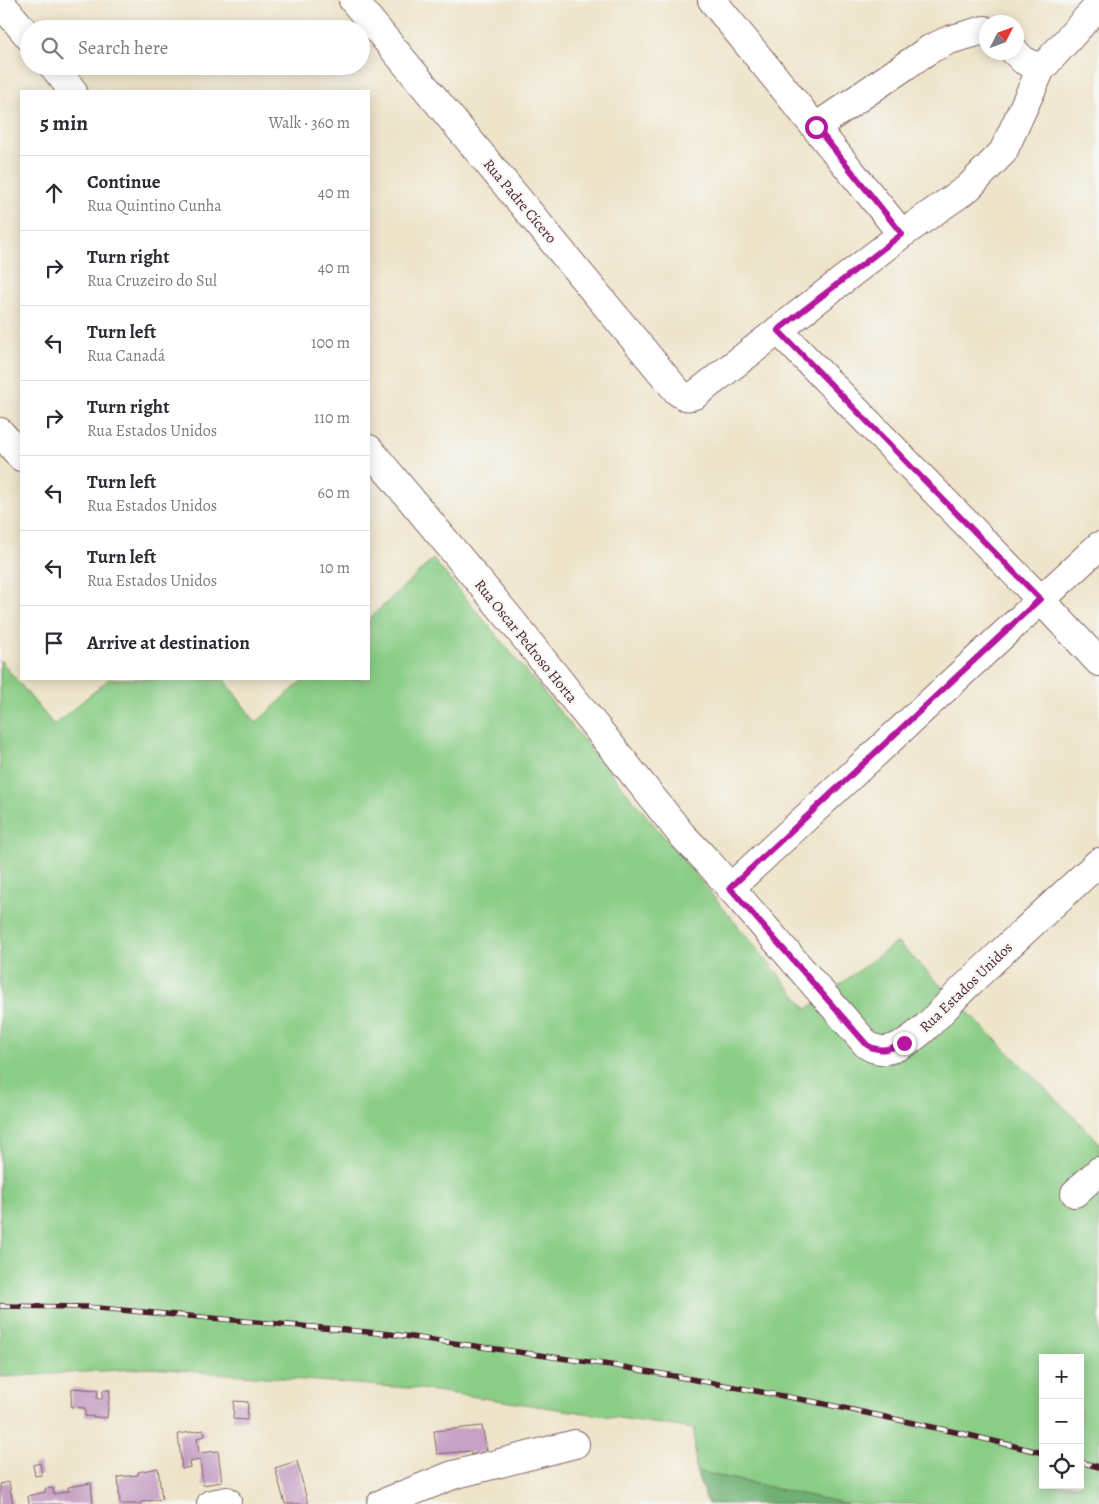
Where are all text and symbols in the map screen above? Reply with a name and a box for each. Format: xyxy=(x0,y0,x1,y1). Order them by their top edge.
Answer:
north arrow xyxy=(979,15,1024,60)
search box xyxy=(20,20,370,75)
icon: search xyxy=(38,34,66,62)
text: Search here xyxy=(78,35,168,61)
text: 5 min xyxy=(40,109,88,137)
text: Walk · 360 m xyxy=(268,112,350,134)
route start xyxy=(805,116,828,139)
street label: Rua Padre Cícero xyxy=(479,155,561,247)
text: Continue xyxy=(87,169,161,195)
icon: ahead xyxy=(40,179,68,207)
text: 40 m xyxy=(318,182,350,204)
text: Rua Quintino Cunha xyxy=(87,195,222,217)
text: Turn right xyxy=(87,244,169,270)
icon: right xyxy=(40,254,68,282)
text: 40 m xyxy=(318,257,350,279)
text: Rua Cruzeiro do Sul xyxy=(87,270,217,292)
text: Turn left xyxy=(87,319,156,345)
icon: left xyxy=(40,329,68,357)
text: 100 m xyxy=(311,332,350,354)
text: Rua Canadá xyxy=(87,345,165,367)
text: Turn right xyxy=(87,394,169,420)
icon: right xyxy=(40,404,68,432)
text: 110 m xyxy=(314,407,350,429)
text: Rua Estados Unidos xyxy=(87,420,217,442)
text: Turn left xyxy=(87,469,156,495)
icon: left xyxy=(40,479,68,507)
text: 60 m xyxy=(318,482,350,504)
text: Rua Estados Unidos xyxy=(87,495,217,517)
text: Turn left xyxy=(87,544,156,570)
icon: left xyxy=(40,554,68,582)
text: 10 m xyxy=(320,557,350,579)
text: Rua Estados Unidos xyxy=(87,570,217,592)
street label: Rua Oscar Pedroso Horta xyxy=(470,575,582,707)
icon: arrive xyxy=(40,629,68,657)
text: Arrive at destination xyxy=(87,630,250,656)
street label: Rua Estados Unidos xyxy=(915,937,1017,1037)
route end xyxy=(893,1032,916,1055)
map controls xyxy=(1039,1354,1084,1489)
button: + xyxy=(1039,1354,1084,1399)
button: − xyxy=(1039,1399,1084,1444)
button: locate xyxy=(1039,1444,1084,1489)

